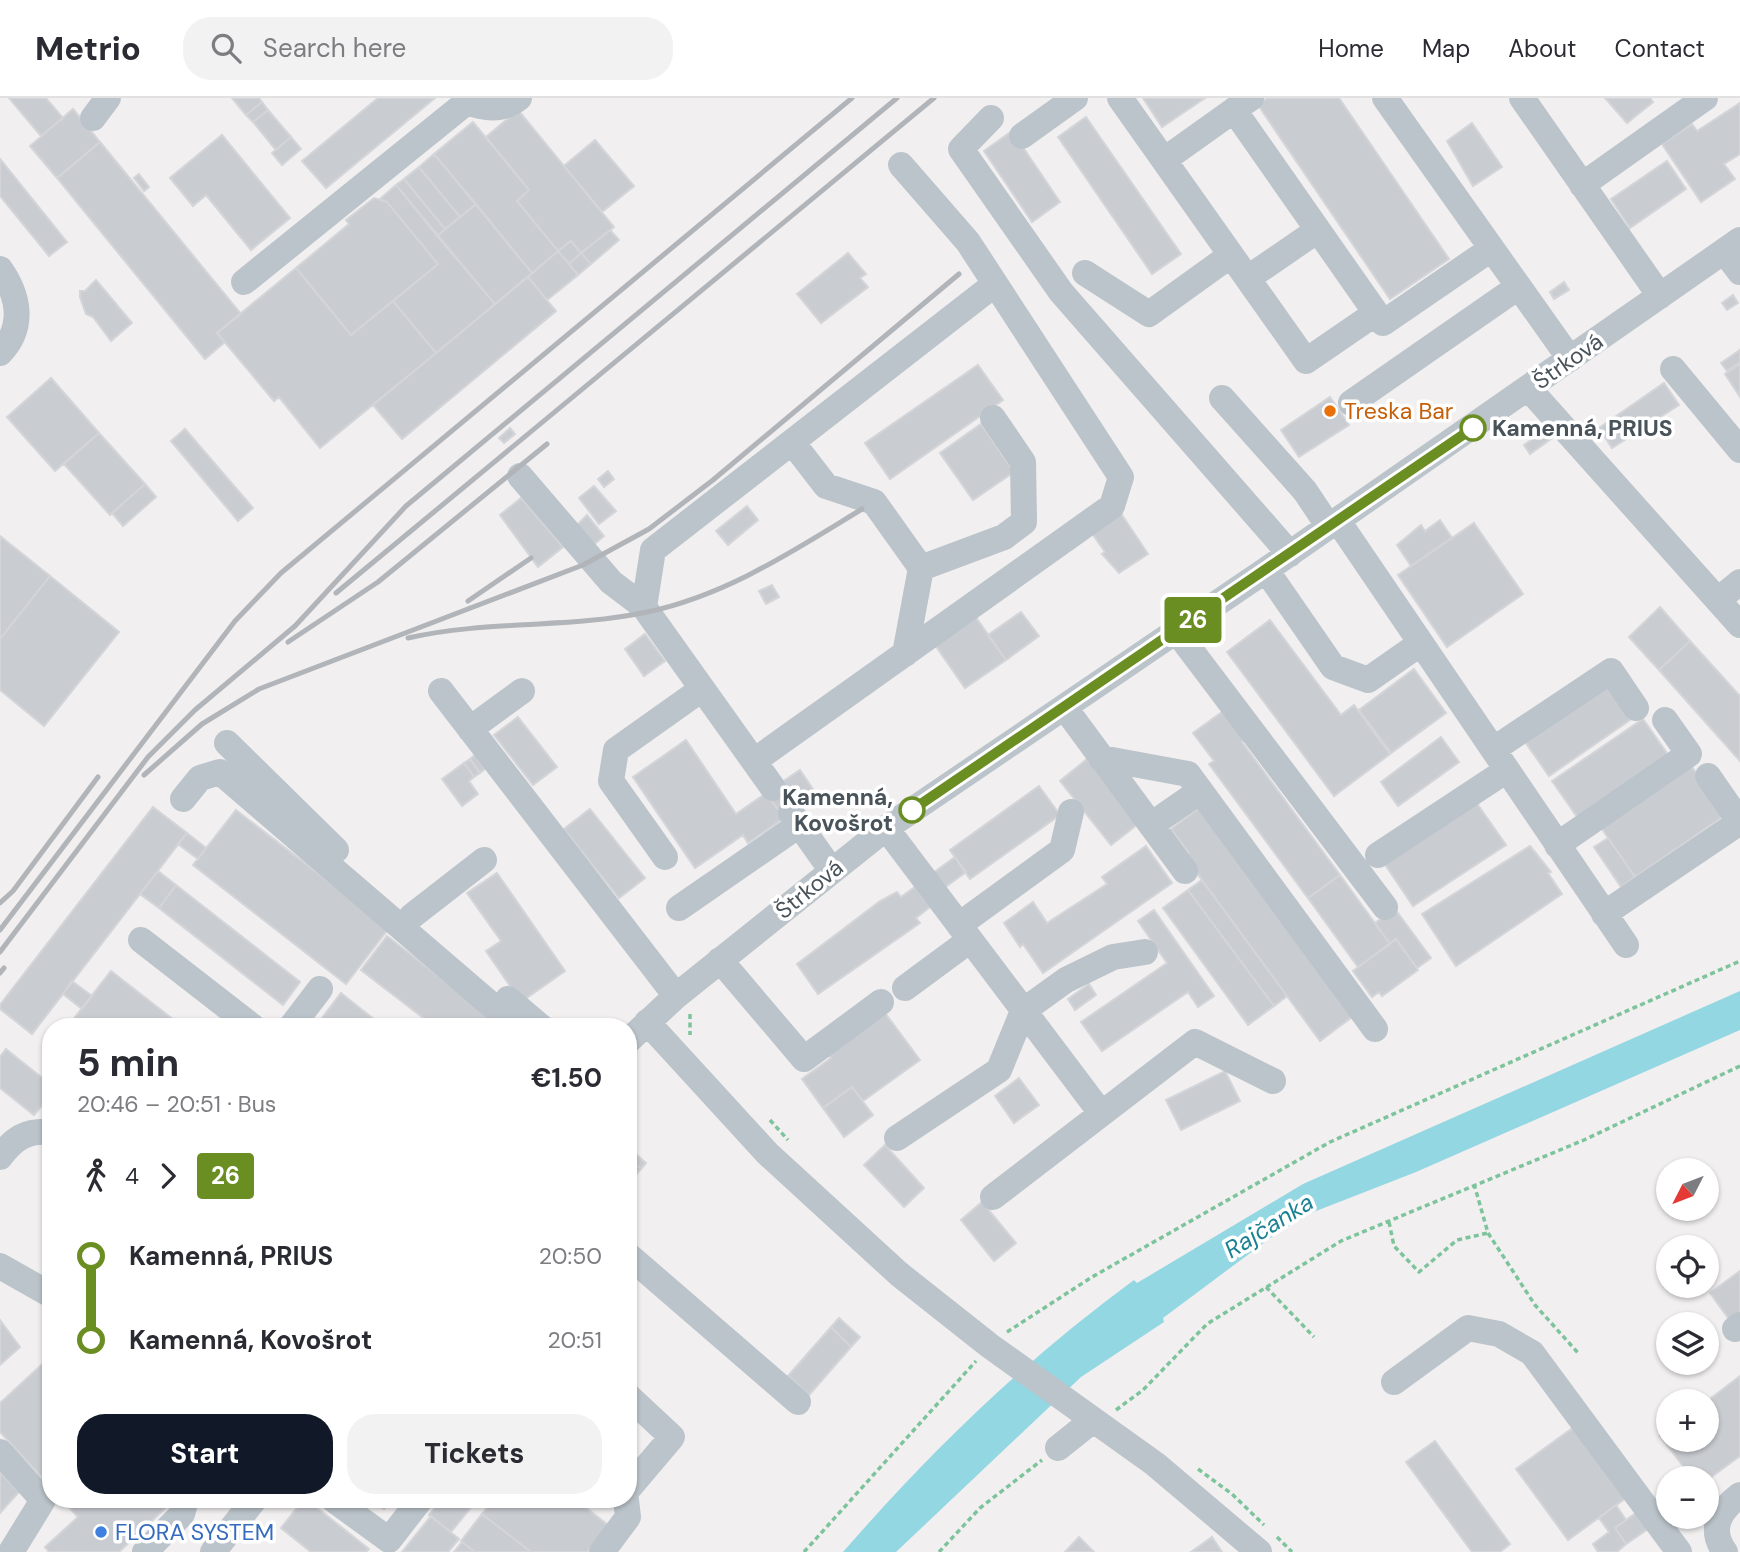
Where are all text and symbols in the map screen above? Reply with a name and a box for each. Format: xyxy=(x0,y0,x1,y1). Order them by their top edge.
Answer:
search box xyxy=(183,17,673,80)
text: Metrio xyxy=(35,27,141,70)
icon: search xyxy=(207,29,245,67)
text: Search here xyxy=(263,31,406,65)
text: Home xyxy=(1318,33,1384,64)
text: Map xyxy=(1422,33,1470,64)
text: About xyxy=(1508,33,1577,64)
text: Contact xyxy=(1615,33,1705,64)
street label: Štrková xyxy=(1527,326,1609,396)
place label: Treska Bar xyxy=(1344,396,1453,426)
marker: Treska Bar xyxy=(1322,403,1338,419)
place label: Kamenná, PRIUS xyxy=(1492,413,1673,443)
marker: Kamenná, PRIUS xyxy=(1460,415,1486,441)
line badge: 26 xyxy=(1162,597,1224,643)
text: 26 xyxy=(1178,604,1208,635)
place label: Kamenná, Kovošrot xyxy=(782,782,893,838)
marker: Kamenná, Kovošrot xyxy=(899,797,925,823)
street label: Štrková xyxy=(769,853,849,925)
text: 5 min xyxy=(77,1038,179,1088)
text: €1.50 xyxy=(531,1061,602,1095)
text: 20:46 – 20:51 · Bus xyxy=(77,1089,276,1119)
icon: walk xyxy=(77,1157,115,1195)
icon: forward xyxy=(149,1157,187,1195)
north arrow xyxy=(1656,1158,1718,1222)
map controls xyxy=(1656,1158,1719,1529)
text: 26 xyxy=(211,1160,240,1191)
text: 4 xyxy=(125,1161,139,1191)
water label: Rajčanka xyxy=(1218,1186,1319,1265)
button: locate xyxy=(1656,1235,1719,1298)
text: Kamenná, PRIUS xyxy=(129,1239,333,1273)
text: 20:50 xyxy=(539,1241,602,1271)
button: layers xyxy=(1656,1312,1719,1375)
text: Kamenná, Kovošrot xyxy=(129,1323,372,1357)
text: 20:51 xyxy=(547,1325,602,1355)
button: + xyxy=(1656,1389,1719,1452)
button: Start xyxy=(77,1414,333,1494)
button: Tickets xyxy=(347,1414,602,1494)
button: − xyxy=(1656,1466,1719,1529)
place label: FLORA SYSTEM xyxy=(115,1517,274,1547)
marker: FLORA SYSTEM xyxy=(93,1524,109,1540)

